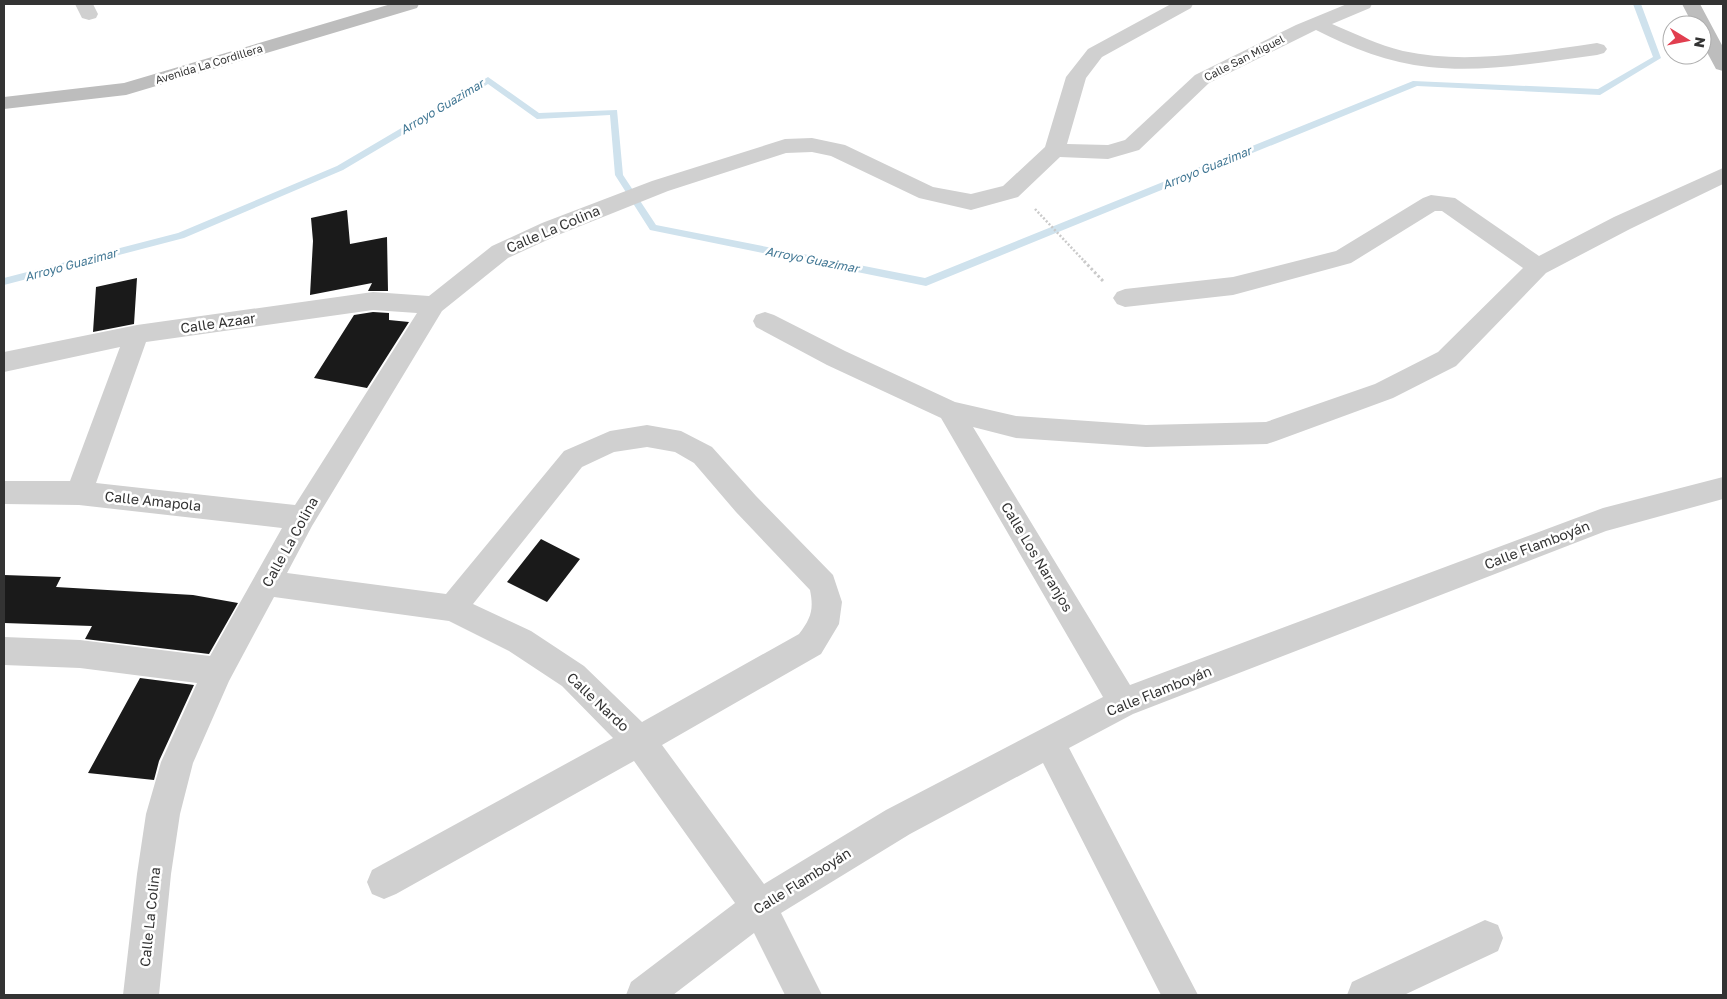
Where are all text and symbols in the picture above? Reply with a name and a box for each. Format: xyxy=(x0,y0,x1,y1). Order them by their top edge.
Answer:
north arrow xyxy=(1662,15,1712,65)
street label: Calle San Miguel xyxy=(1201,32,1286,83)
text: N xyxy=(1691,36,1710,49)
street label: Avenida La Cordillera xyxy=(154,41,264,86)
water label: Arroyo Guazimar xyxy=(397,75,488,137)
water label: Arroyo Guazimar xyxy=(1160,142,1256,192)
street label: Calle La Colina xyxy=(503,201,602,256)
water label: Arroyo Guazimar xyxy=(764,243,862,276)
water label: Arroyo Guazimar xyxy=(23,244,121,284)
street label: Calle Azaar xyxy=(179,309,257,336)
street label: Calle Amapola xyxy=(104,487,202,514)
street label: Calle La Colina xyxy=(258,494,321,590)
street label: Calle Los Naranjos xyxy=(998,499,1077,615)
street label: Calle Flamboyán xyxy=(1482,517,1592,572)
street label: Calle Flamboyán xyxy=(1104,662,1214,719)
street label: Calle Nardo xyxy=(564,669,633,735)
street label: Calle Flamboyán xyxy=(750,844,854,917)
street label: Calle La Colina xyxy=(136,866,163,968)

